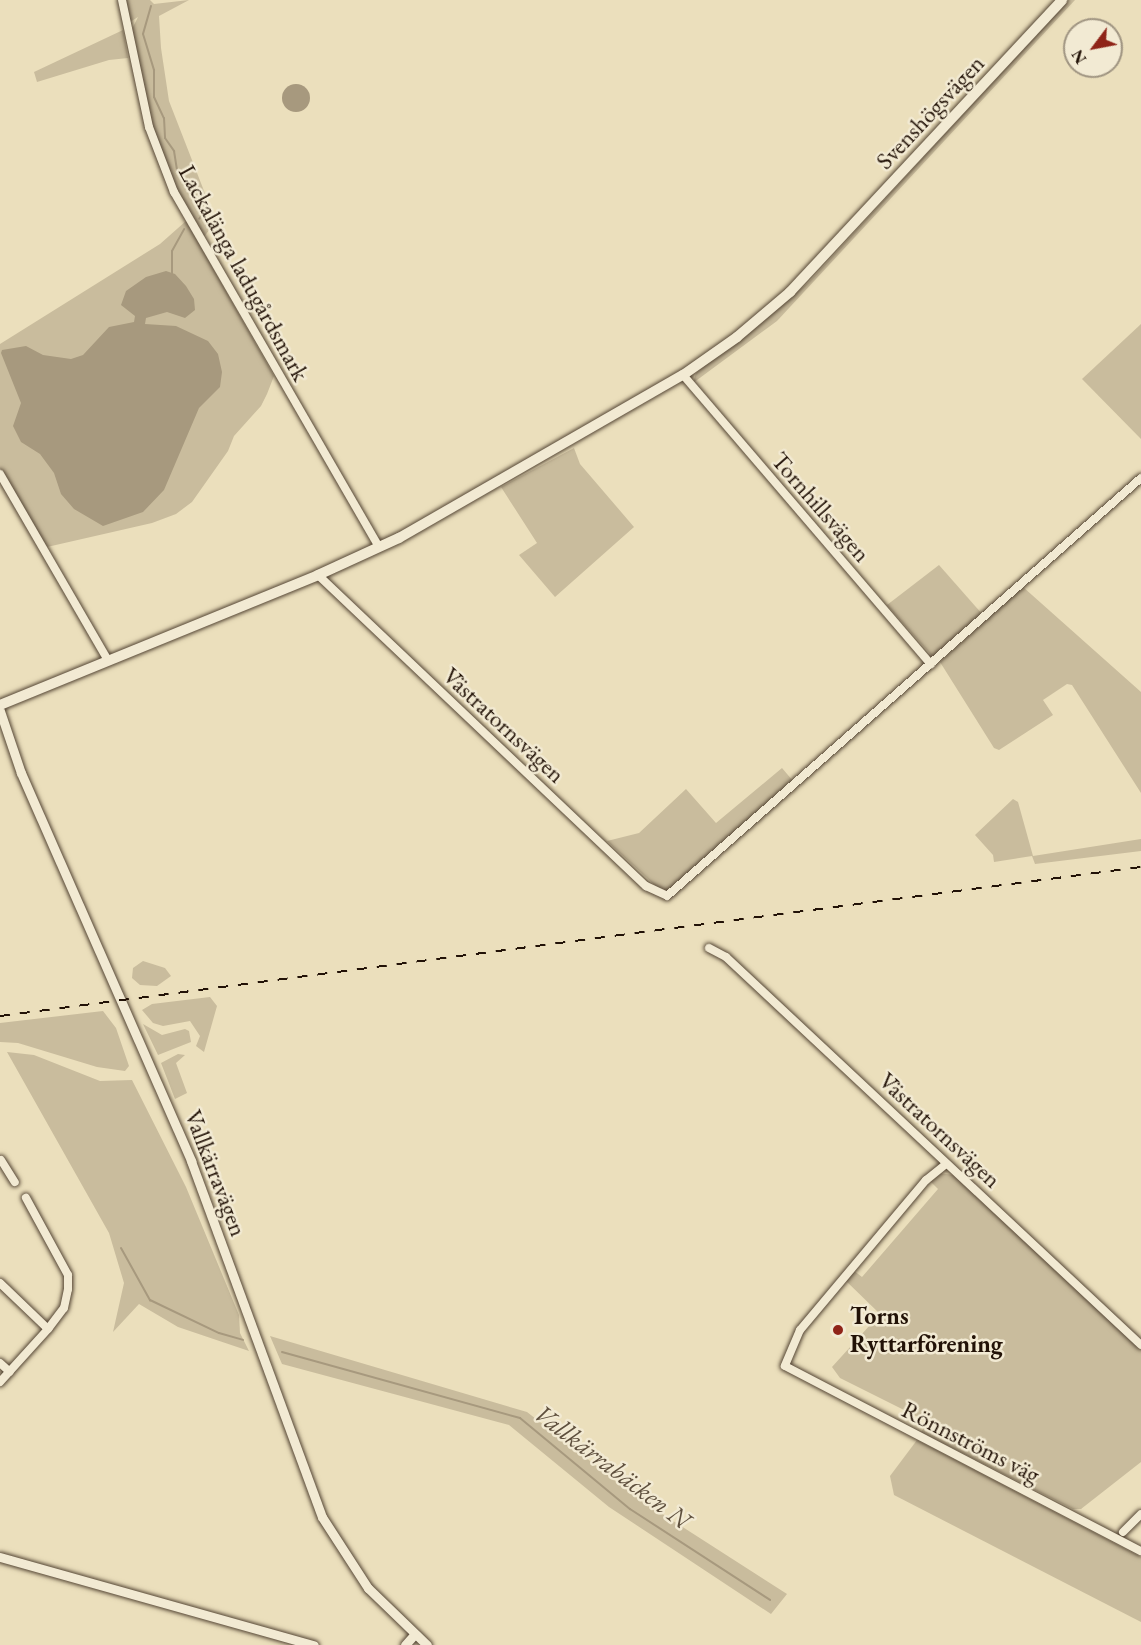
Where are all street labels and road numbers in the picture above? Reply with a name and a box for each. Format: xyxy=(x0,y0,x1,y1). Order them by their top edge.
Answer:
street label: Svenshögsvägen xyxy=(870,49,990,175)
street label: Lackalänga ladugårdsmark xyxy=(173,160,315,386)
street label: Tornhillsvägen xyxy=(766,446,876,568)
street label: Västratornsvägen xyxy=(437,661,571,789)
street label: Västratornsvägen xyxy=(873,1066,1007,1194)
street label: Vallkärravägen xyxy=(179,1106,253,1240)
street label: Rönnströms väg xyxy=(897,1395,1045,1489)

